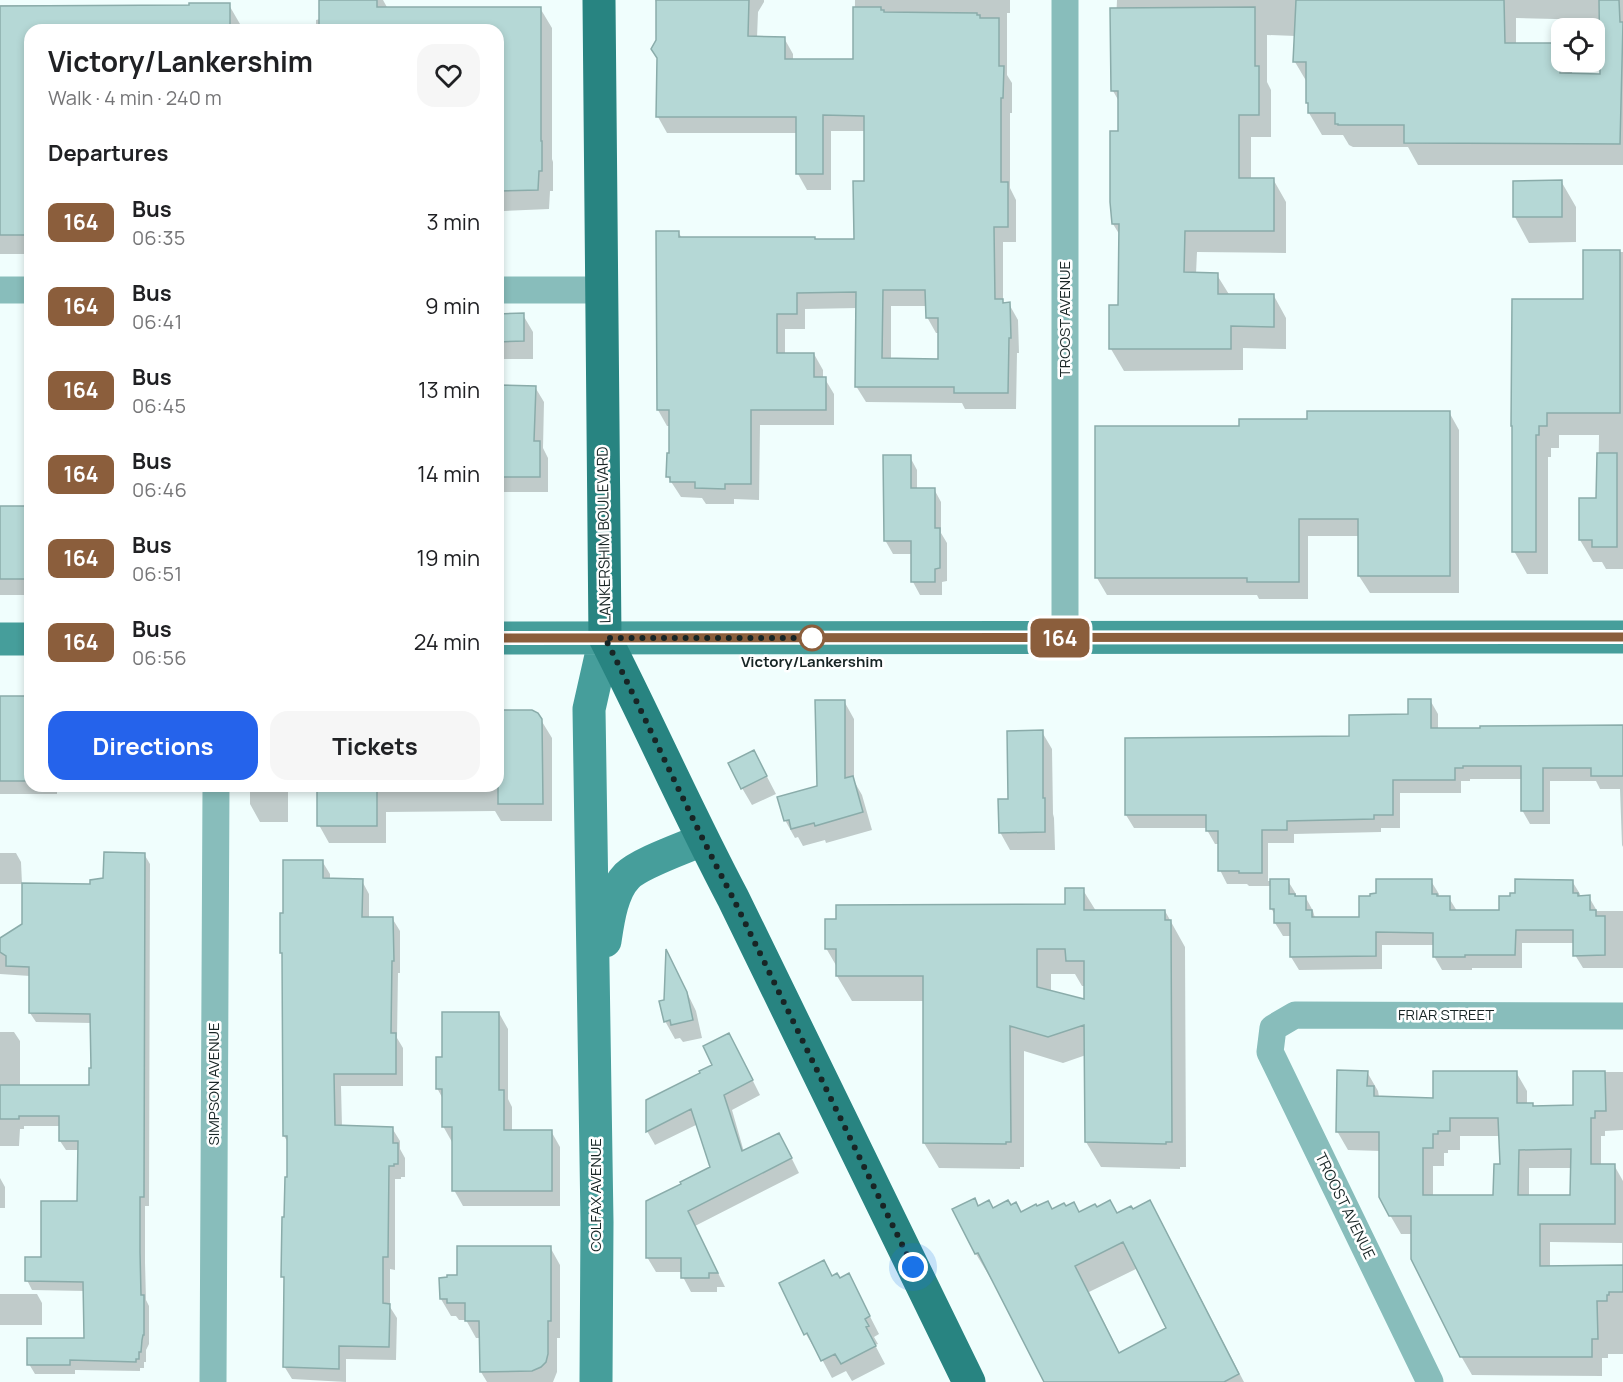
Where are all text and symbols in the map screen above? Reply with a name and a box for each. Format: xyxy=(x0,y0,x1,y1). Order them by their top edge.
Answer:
map controls xyxy=(1551,18,1605,72)
button: locate xyxy=(1551,18,1605,72)
text: Victory/Lankershim xyxy=(48,42,313,80)
button: heart xyxy=(417,44,480,107)
text: Walk · 4 min · 240 m xyxy=(48,84,222,111)
text: Departures xyxy=(48,138,168,168)
text: Bus xyxy=(132,194,172,224)
text: 3 min xyxy=(427,207,480,237)
text: 164 xyxy=(63,208,99,236)
text: 06:35 xyxy=(132,224,185,251)
street label: TROOST AVENUE xyxy=(1054,261,1075,377)
text: Bus xyxy=(132,278,172,308)
text: 9 min xyxy=(425,291,480,321)
text: 164 xyxy=(63,292,99,320)
text: 06:41 xyxy=(132,308,182,335)
text: Bus xyxy=(132,362,172,392)
text: 13 min xyxy=(418,375,480,405)
text: 164 xyxy=(63,376,99,404)
text: 06:45 xyxy=(132,392,186,419)
text: Bus xyxy=(132,446,172,476)
street label: LANKERSHIM BOULEVARD xyxy=(591,446,616,624)
text: 14 min xyxy=(417,459,480,489)
text: 164 xyxy=(63,460,99,488)
text: 06:46 xyxy=(132,476,187,503)
text: Bus xyxy=(132,530,172,560)
text: 19 min xyxy=(417,543,480,573)
text: 164 xyxy=(63,544,99,572)
text: 06:51 xyxy=(132,560,182,587)
text: Bus xyxy=(132,614,172,644)
line badge: 164 xyxy=(1026,618,1094,658)
text: 164 xyxy=(1042,624,1078,652)
marker: Victory/Lankershim xyxy=(799,625,825,651)
text: 24 min xyxy=(414,627,480,657)
text: 164 xyxy=(63,628,99,656)
text: 06:56 xyxy=(132,644,187,671)
place label: Victory/Lankershim xyxy=(741,651,883,672)
button: Directions xyxy=(48,711,258,780)
button: Tickets xyxy=(270,711,480,780)
street label: FRIAR STREET xyxy=(1398,1004,1494,1025)
street label: SIMPSON AVENUE xyxy=(203,1022,224,1146)
street label: COLFAX AVENUE xyxy=(585,1138,606,1252)
street label: TROOST AVENUE xyxy=(1311,1149,1380,1263)
your location xyxy=(898,1252,928,1282)

